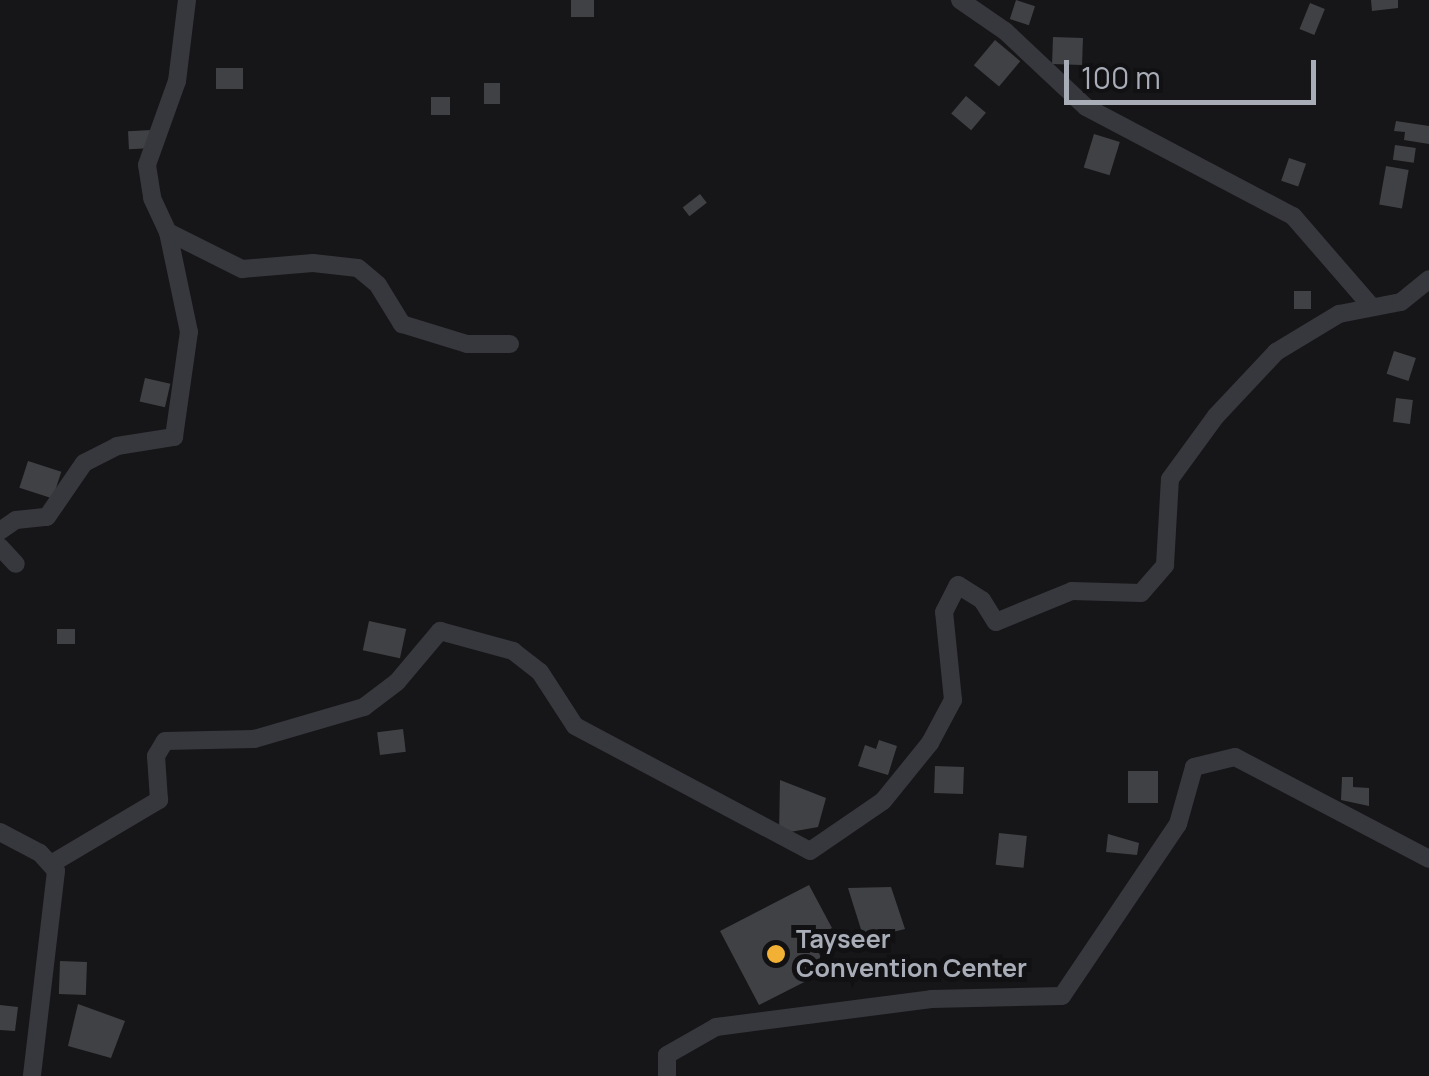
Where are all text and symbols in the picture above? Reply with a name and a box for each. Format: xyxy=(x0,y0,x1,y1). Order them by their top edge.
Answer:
scale bar xyxy=(1069,40,1322,102)
text: 100 m xyxy=(1081,57,1161,98)
place label: Tayseer Convention Center xyxy=(796,925,1027,984)
marker: Tayseer Convention Center xyxy=(765,943,787,965)

